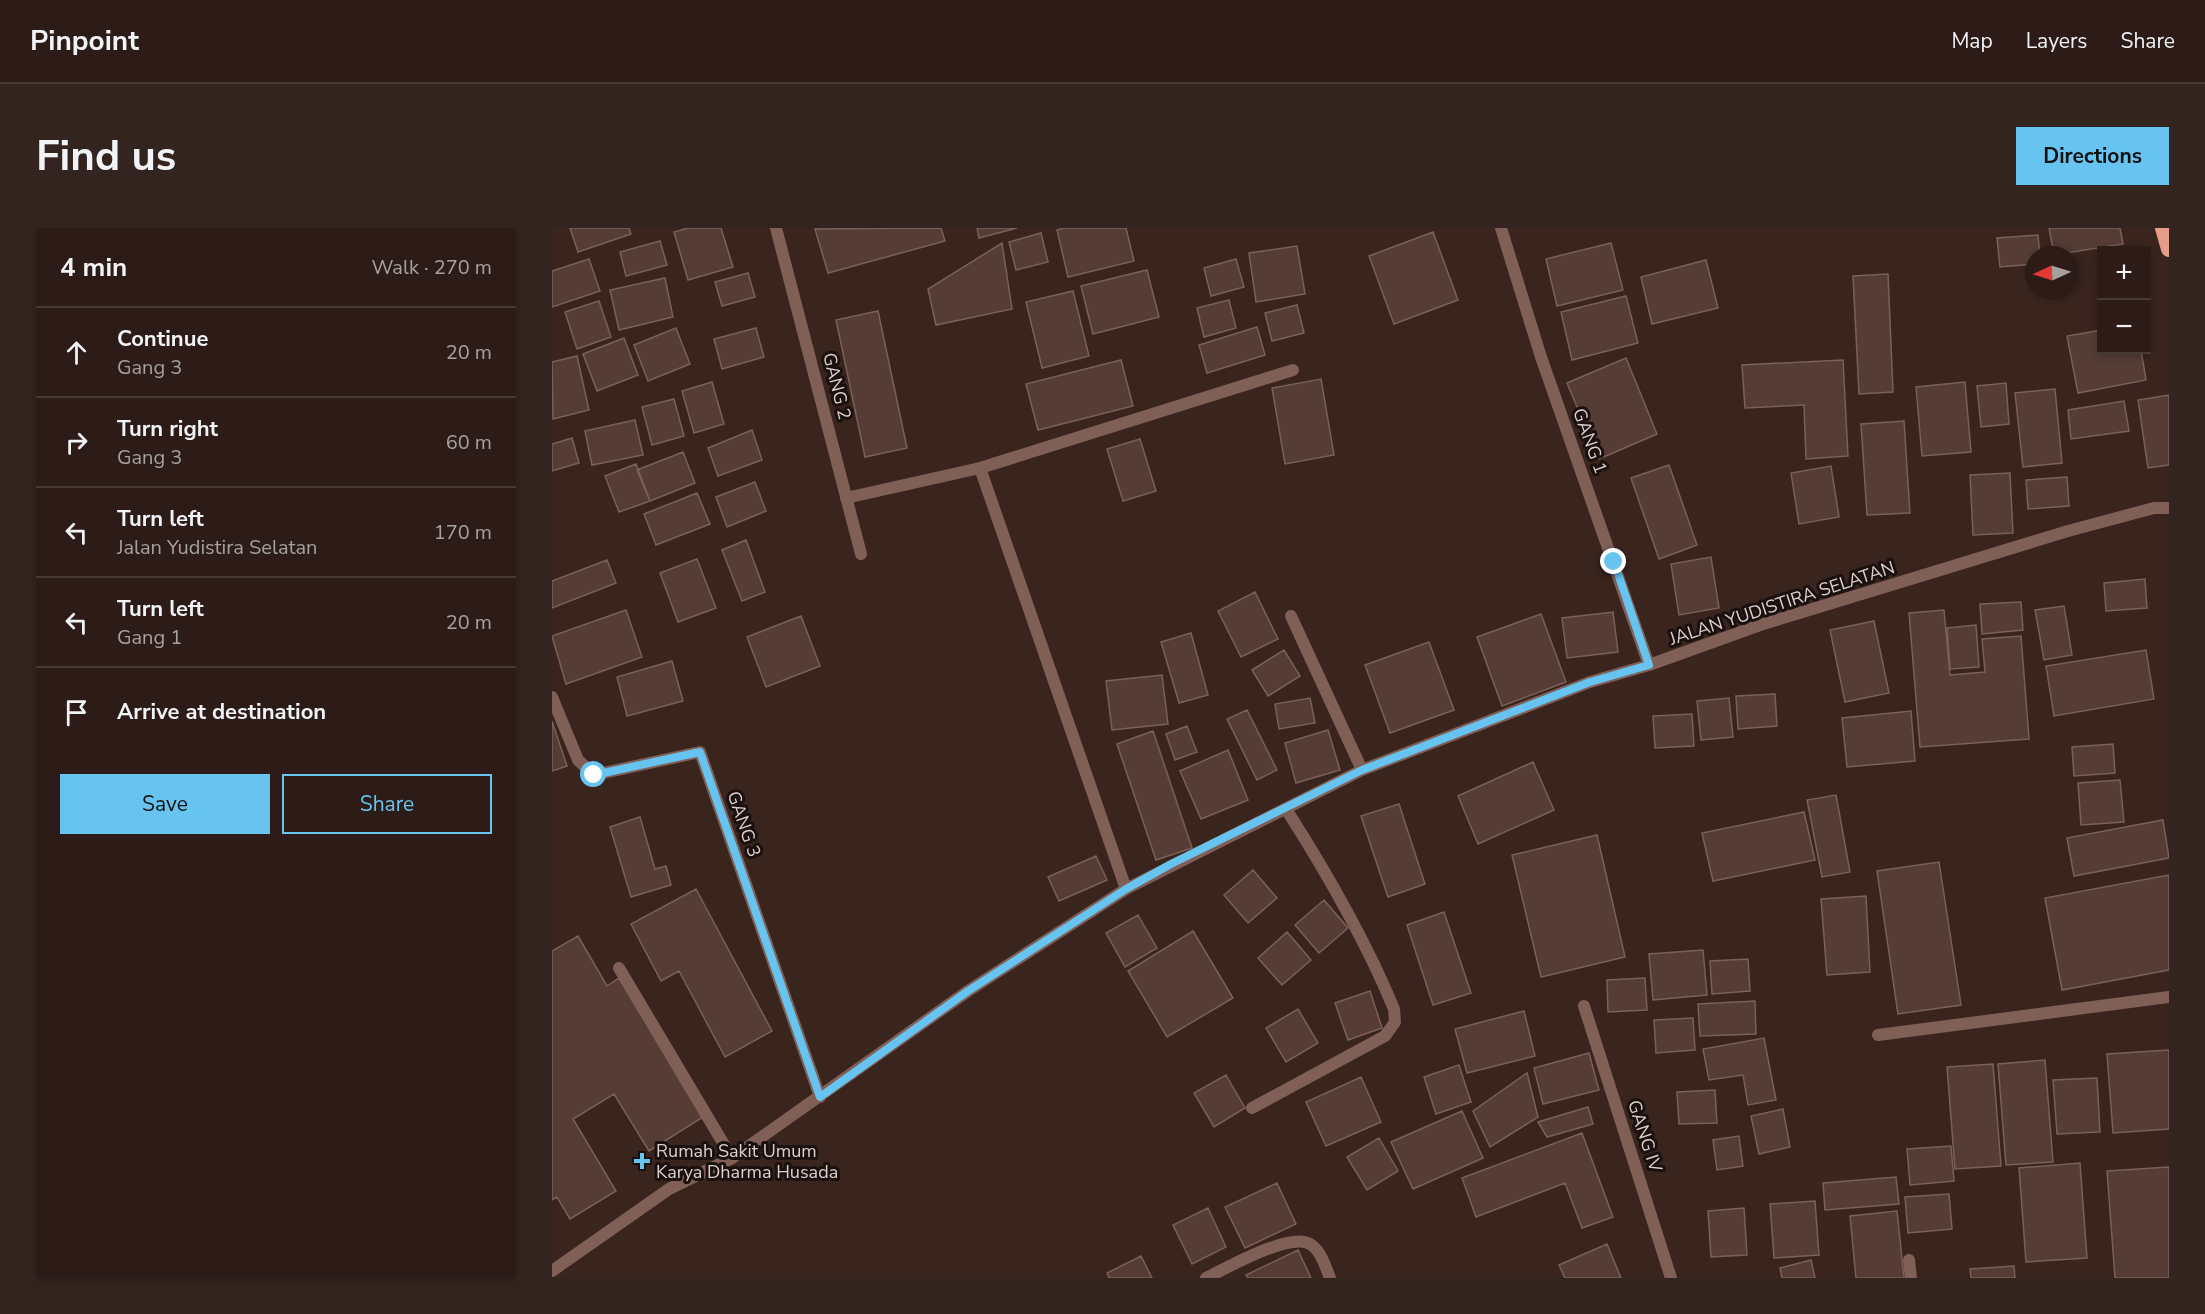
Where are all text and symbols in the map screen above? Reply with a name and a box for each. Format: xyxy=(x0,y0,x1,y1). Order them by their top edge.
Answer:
text: Pinpoint xyxy=(30,22,139,60)
text: Map xyxy=(1951,27,1993,55)
text: Layers xyxy=(2026,27,2087,55)
text: Share xyxy=(2120,27,2175,55)
button: Directions xyxy=(2016,127,2169,185)
text: Find us xyxy=(36,128,176,185)
north arrow xyxy=(2025,246,2079,300)
map controls xyxy=(2097,246,2151,354)
button: + xyxy=(2097,246,2151,300)
text: 4 min xyxy=(60,250,127,285)
text: Walk · 270 m xyxy=(372,254,492,281)
button: − xyxy=(2097,300,2151,354)
text: Continue xyxy=(117,324,208,354)
icon: ahead xyxy=(60,336,93,369)
text: 20 m xyxy=(446,339,492,366)
street label: GANG 2 xyxy=(817,350,857,422)
text: Gang 3 xyxy=(117,354,182,381)
street label: GANG 1 xyxy=(1567,405,1613,477)
text: Turn right xyxy=(117,414,218,444)
icon: right xyxy=(60,426,93,459)
text: 60 m xyxy=(446,429,492,456)
text: Gang 3 xyxy=(117,444,182,471)
text: Turn left xyxy=(117,504,204,534)
icon: left xyxy=(60,516,93,549)
text: 170 m xyxy=(434,519,492,546)
text: Jalan Yudistira Selatan xyxy=(117,534,317,561)
route end xyxy=(1600,548,1626,574)
street label: JALAN YUDISTIRA SELATAN xyxy=(1665,555,1898,651)
text: Turn left xyxy=(117,594,204,624)
icon: left xyxy=(60,606,93,639)
text: 20 m xyxy=(446,609,492,636)
text: Gang 1 xyxy=(117,624,182,651)
icon: arrive xyxy=(60,696,93,729)
text: Arrive at destination xyxy=(117,697,326,727)
route start xyxy=(580,761,606,787)
button: Save xyxy=(60,774,270,834)
button: Share xyxy=(282,774,492,834)
street label: GANG 3 xyxy=(722,788,766,860)
street label: GANG IV xyxy=(1622,1097,1668,1176)
place label: Rumah Sakit Umum Karya Dharma Husada xyxy=(656,1139,838,1184)
marker: Rumah Sakit Umum Karya Dharma Husada xyxy=(633,1152,651,1170)

